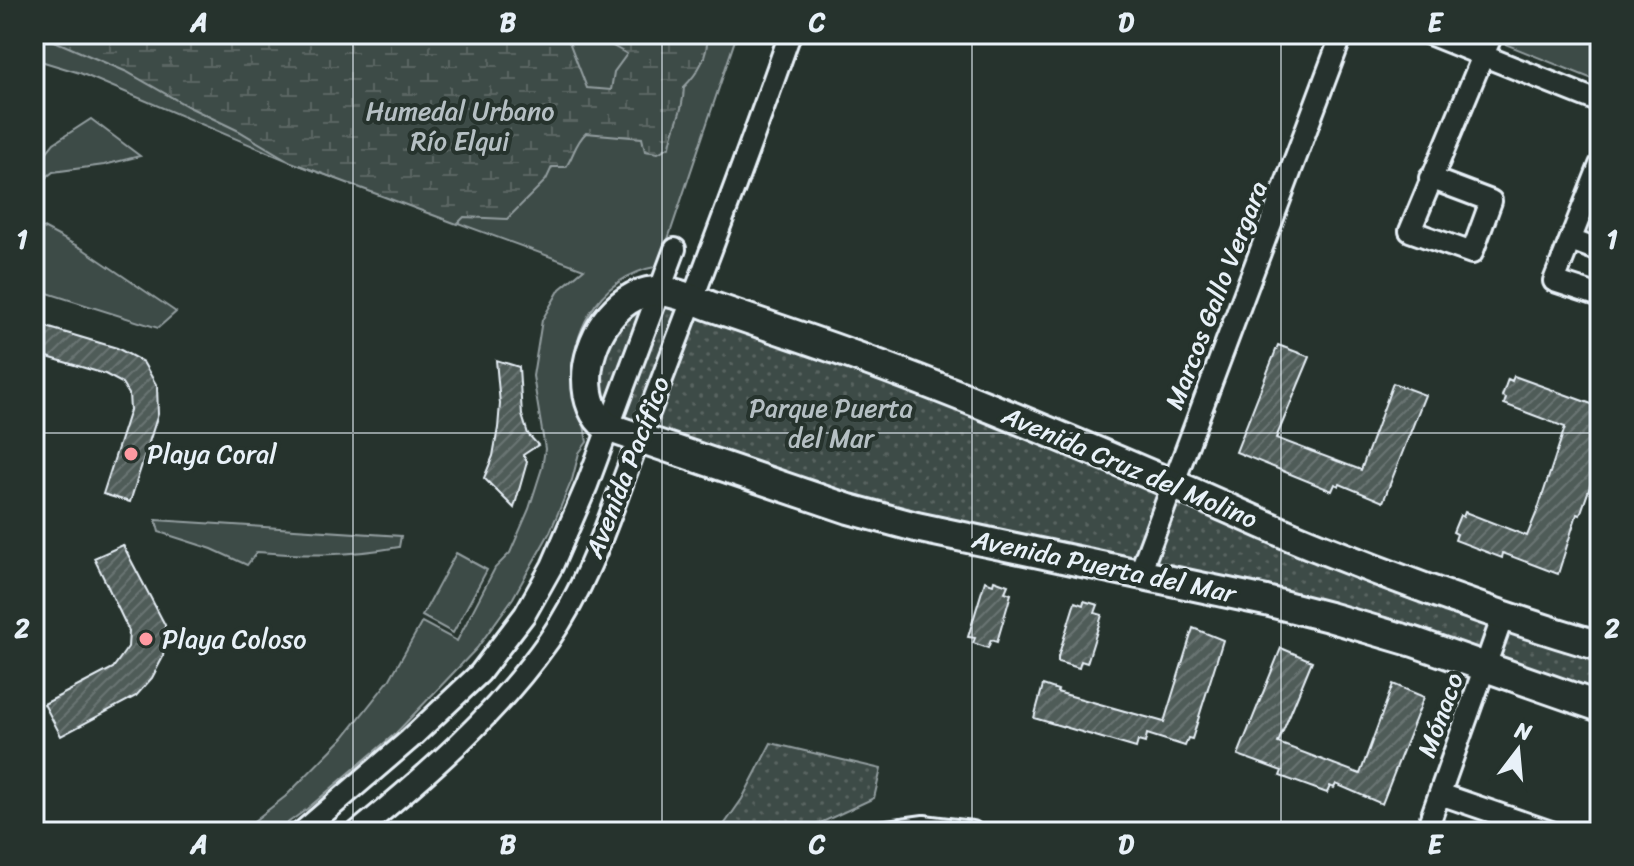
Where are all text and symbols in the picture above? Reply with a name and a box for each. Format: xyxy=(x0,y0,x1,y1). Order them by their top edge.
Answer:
text: A xyxy=(189,0,208,45)
text: B xyxy=(500,0,517,45)
text: C xyxy=(808,0,826,45)
text: D xyxy=(1118,0,1134,45)
text: E xyxy=(1428,0,1445,45)
park label: Humedal Urbano Río Elqui xyxy=(366,88,554,164)
street label: Marcos Gallo Vergara xyxy=(1151,174,1281,416)
text: 1 xyxy=(16,216,28,262)
text: 1 xyxy=(1606,216,1618,262)
street label: Avenida Pacífico xyxy=(571,369,683,566)
park label: Parque Puerta del Mar xyxy=(749,385,913,461)
street label: Avenida Cruz del Molino xyxy=(994,392,1265,542)
place label: Playa Coral xyxy=(147,431,277,477)
marker: Playa Coral xyxy=(122,445,140,463)
street label: Avenida Puerta del Mar xyxy=(967,515,1241,617)
text: 2 xyxy=(13,605,30,651)
text: 2 xyxy=(1603,605,1620,651)
place label: Playa Coloso xyxy=(162,616,306,662)
marker: Playa Coloso xyxy=(137,630,155,648)
street label: Mónaco xyxy=(1403,666,1477,764)
north arrow xyxy=(1478,710,1558,790)
text: N xyxy=(1510,710,1537,752)
text: A xyxy=(189,821,208,866)
text: B xyxy=(500,821,517,866)
text: C xyxy=(808,821,826,866)
text: D xyxy=(1118,821,1134,866)
text: E xyxy=(1428,821,1445,866)

